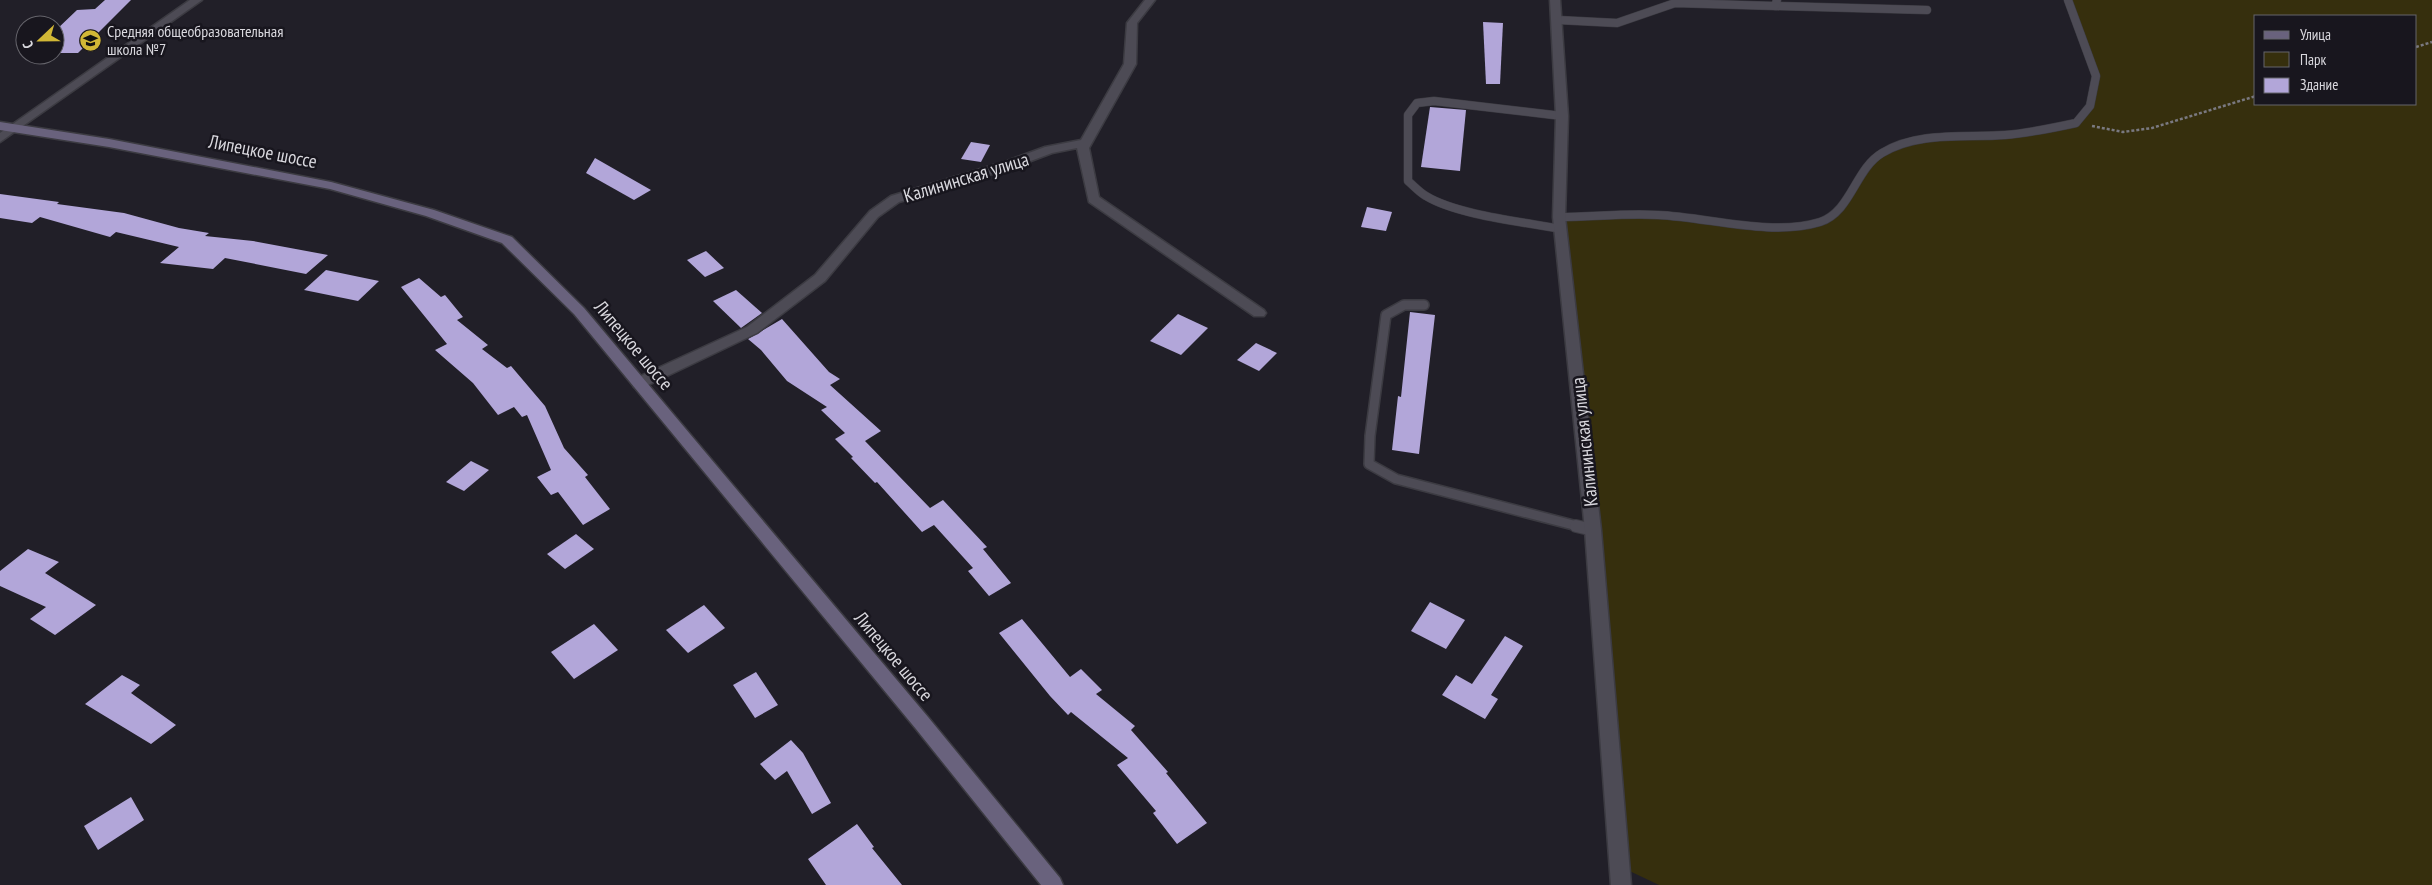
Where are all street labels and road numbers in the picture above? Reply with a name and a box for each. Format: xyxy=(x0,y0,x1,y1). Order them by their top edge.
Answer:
street label: Липецкое шоссе xyxy=(206,129,319,173)
street label: Калининская улица xyxy=(900,147,1032,207)
street label: Липецкое шоссе xyxy=(589,294,679,395)
street label: Калининская улица xyxy=(1565,376,1603,508)
street label: Липецкое шоссе xyxy=(849,605,939,706)

